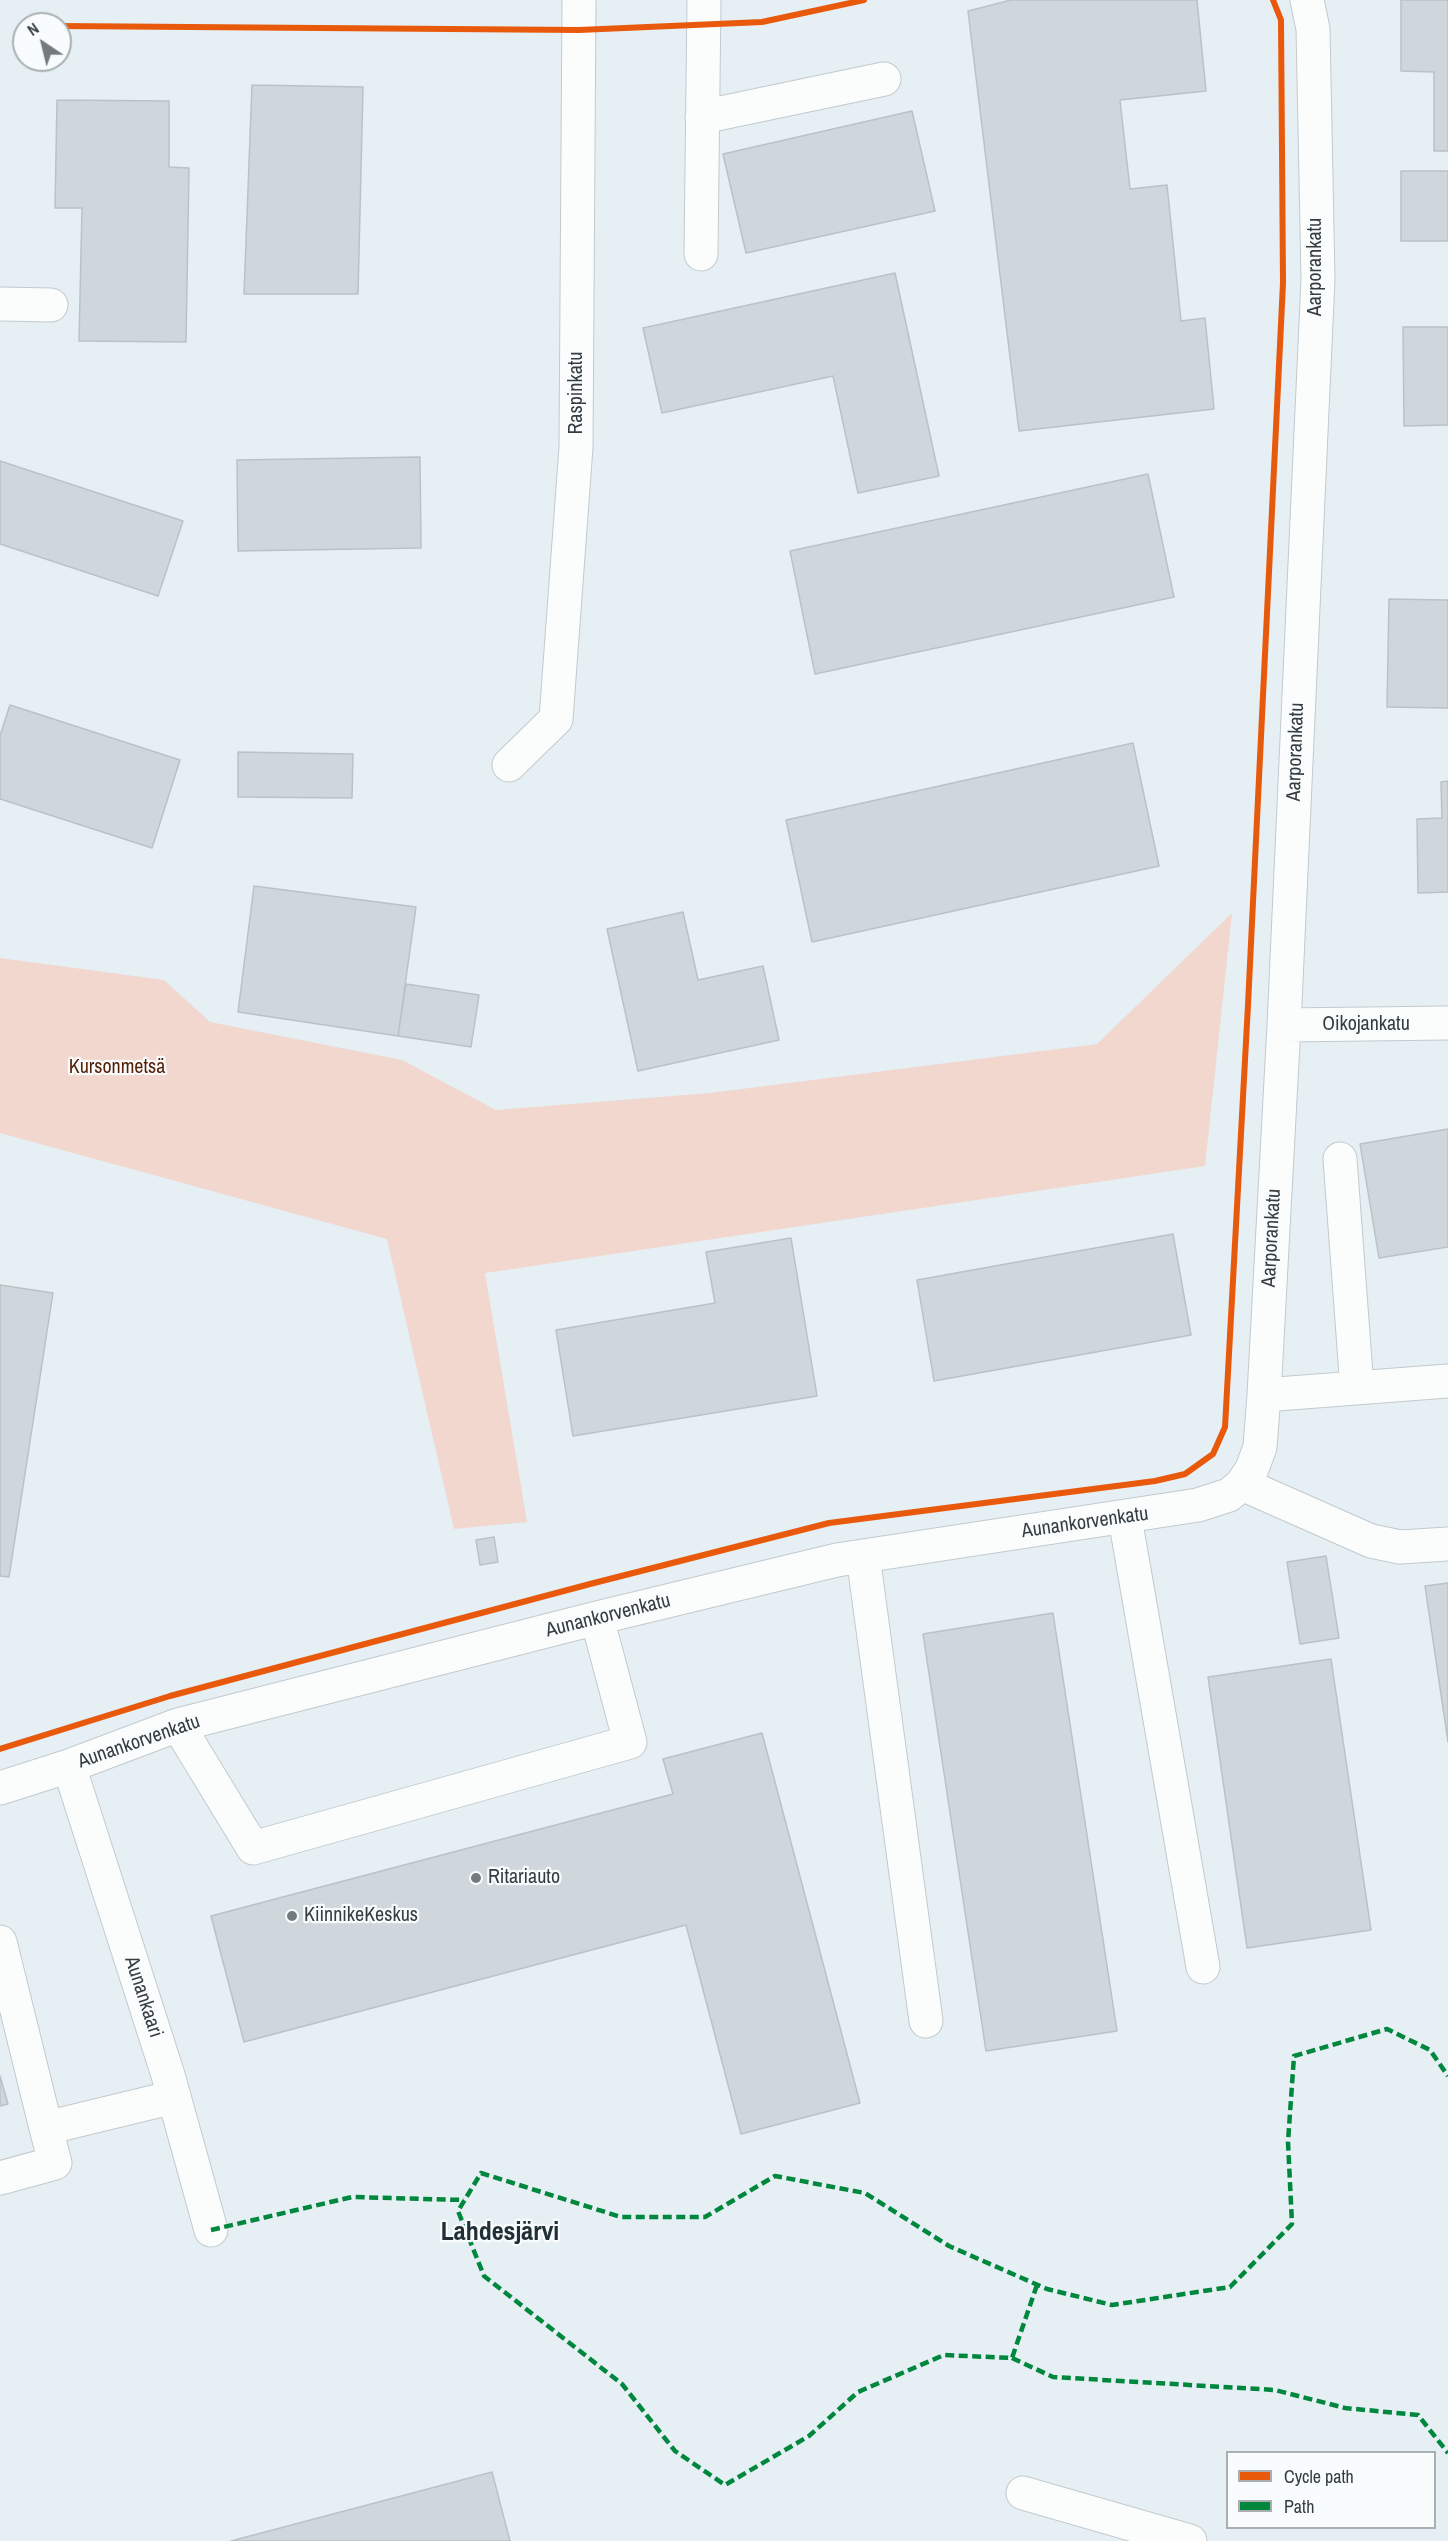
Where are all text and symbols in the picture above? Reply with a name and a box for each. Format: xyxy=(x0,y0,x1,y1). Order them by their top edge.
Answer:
north arrow xyxy=(12,12,72,72)
text: N xyxy=(23,17,43,41)
street label: Aarporankatu xyxy=(1304,218,1328,316)
street label: Raspinkatu xyxy=(565,352,589,434)
street label: Aarporankatu xyxy=(1282,702,1310,802)
street label: Oikojankatu xyxy=(1322,1013,1410,1037)
park label: Kursonmetsä xyxy=(69,1056,165,1080)
street label: Aarporankatu xyxy=(1257,1188,1287,1288)
street label: Aunankorvenkatu xyxy=(1020,1502,1150,1544)
street label: Aunankorvenkatu xyxy=(543,1589,673,1643)
street label: Aunankorvenkatu xyxy=(75,1710,203,1774)
place label: Ritariauto xyxy=(488,1866,560,1890)
marker: Ritariauto xyxy=(469,1871,483,1885)
place label: KiinnikeKeskus xyxy=(304,1904,418,1928)
marker: KiinnikeKeskus xyxy=(285,1909,299,1923)
street label: Aunankaari xyxy=(119,1953,167,2041)
district label: Lahdesjärvi xyxy=(441,2217,559,2249)
legend xyxy=(1226,2451,1436,2529)
text: Cycle path xyxy=(1284,2464,1354,2489)
text: Path xyxy=(1284,2494,1314,2519)

